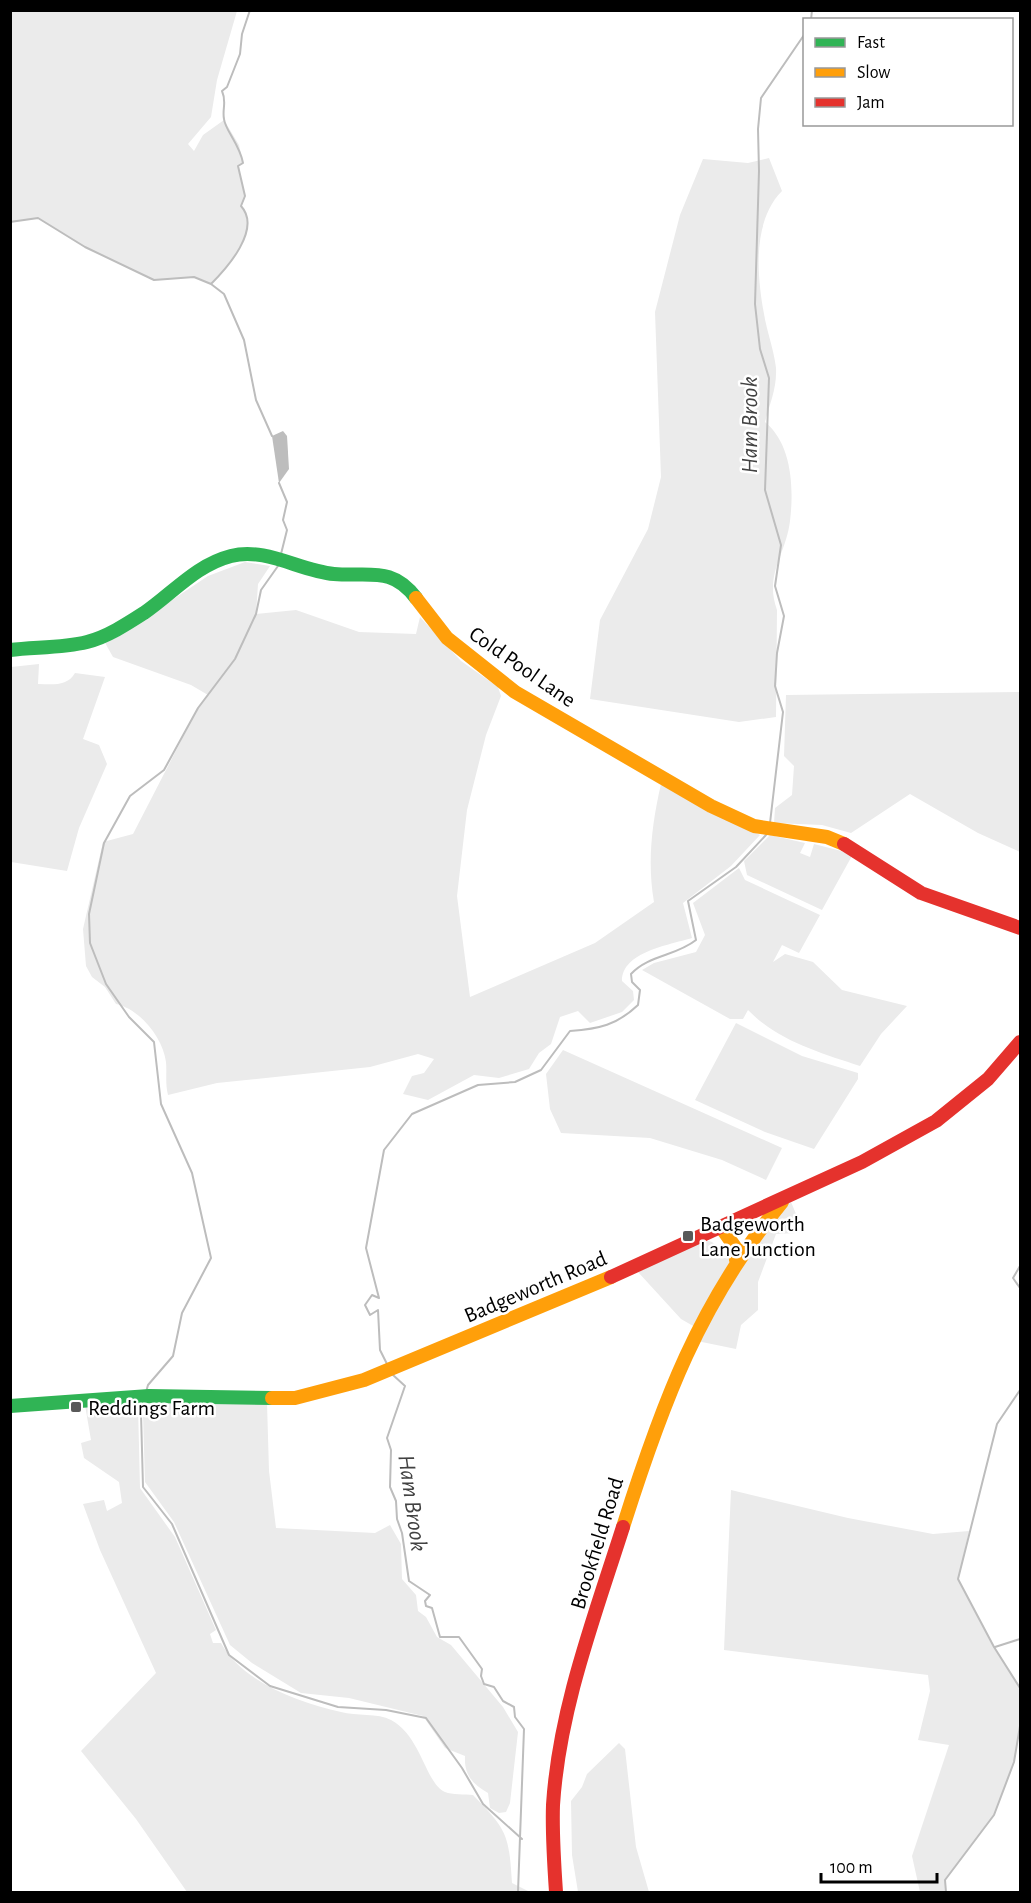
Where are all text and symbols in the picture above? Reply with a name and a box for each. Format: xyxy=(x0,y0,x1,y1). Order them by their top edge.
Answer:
legend xyxy=(803,18,1013,126)
text: Fast xyxy=(857,34,885,52)
text: Slow xyxy=(857,64,890,82)
text: Jam xyxy=(857,94,885,112)
water label: Ham Brook xyxy=(738,376,762,474)
street label: Cold Pool Lane xyxy=(465,622,580,711)
place label: Badgeworth Lane Junction xyxy=(700,1213,816,1260)
marker: Badgeworth Lane Junction xyxy=(681,1229,695,1243)
street label: Badgeworth Road xyxy=(461,1247,610,1327)
place label: Reddings Farm xyxy=(88,1397,215,1419)
marker: Reddings Farm xyxy=(69,1400,83,1414)
water label: Ham Brook xyxy=(393,1453,431,1553)
street label: Brookfield Road xyxy=(566,1475,627,1612)
scale bar xyxy=(821,1846,936,1884)
text: 100 m xyxy=(830,1859,873,1877)

